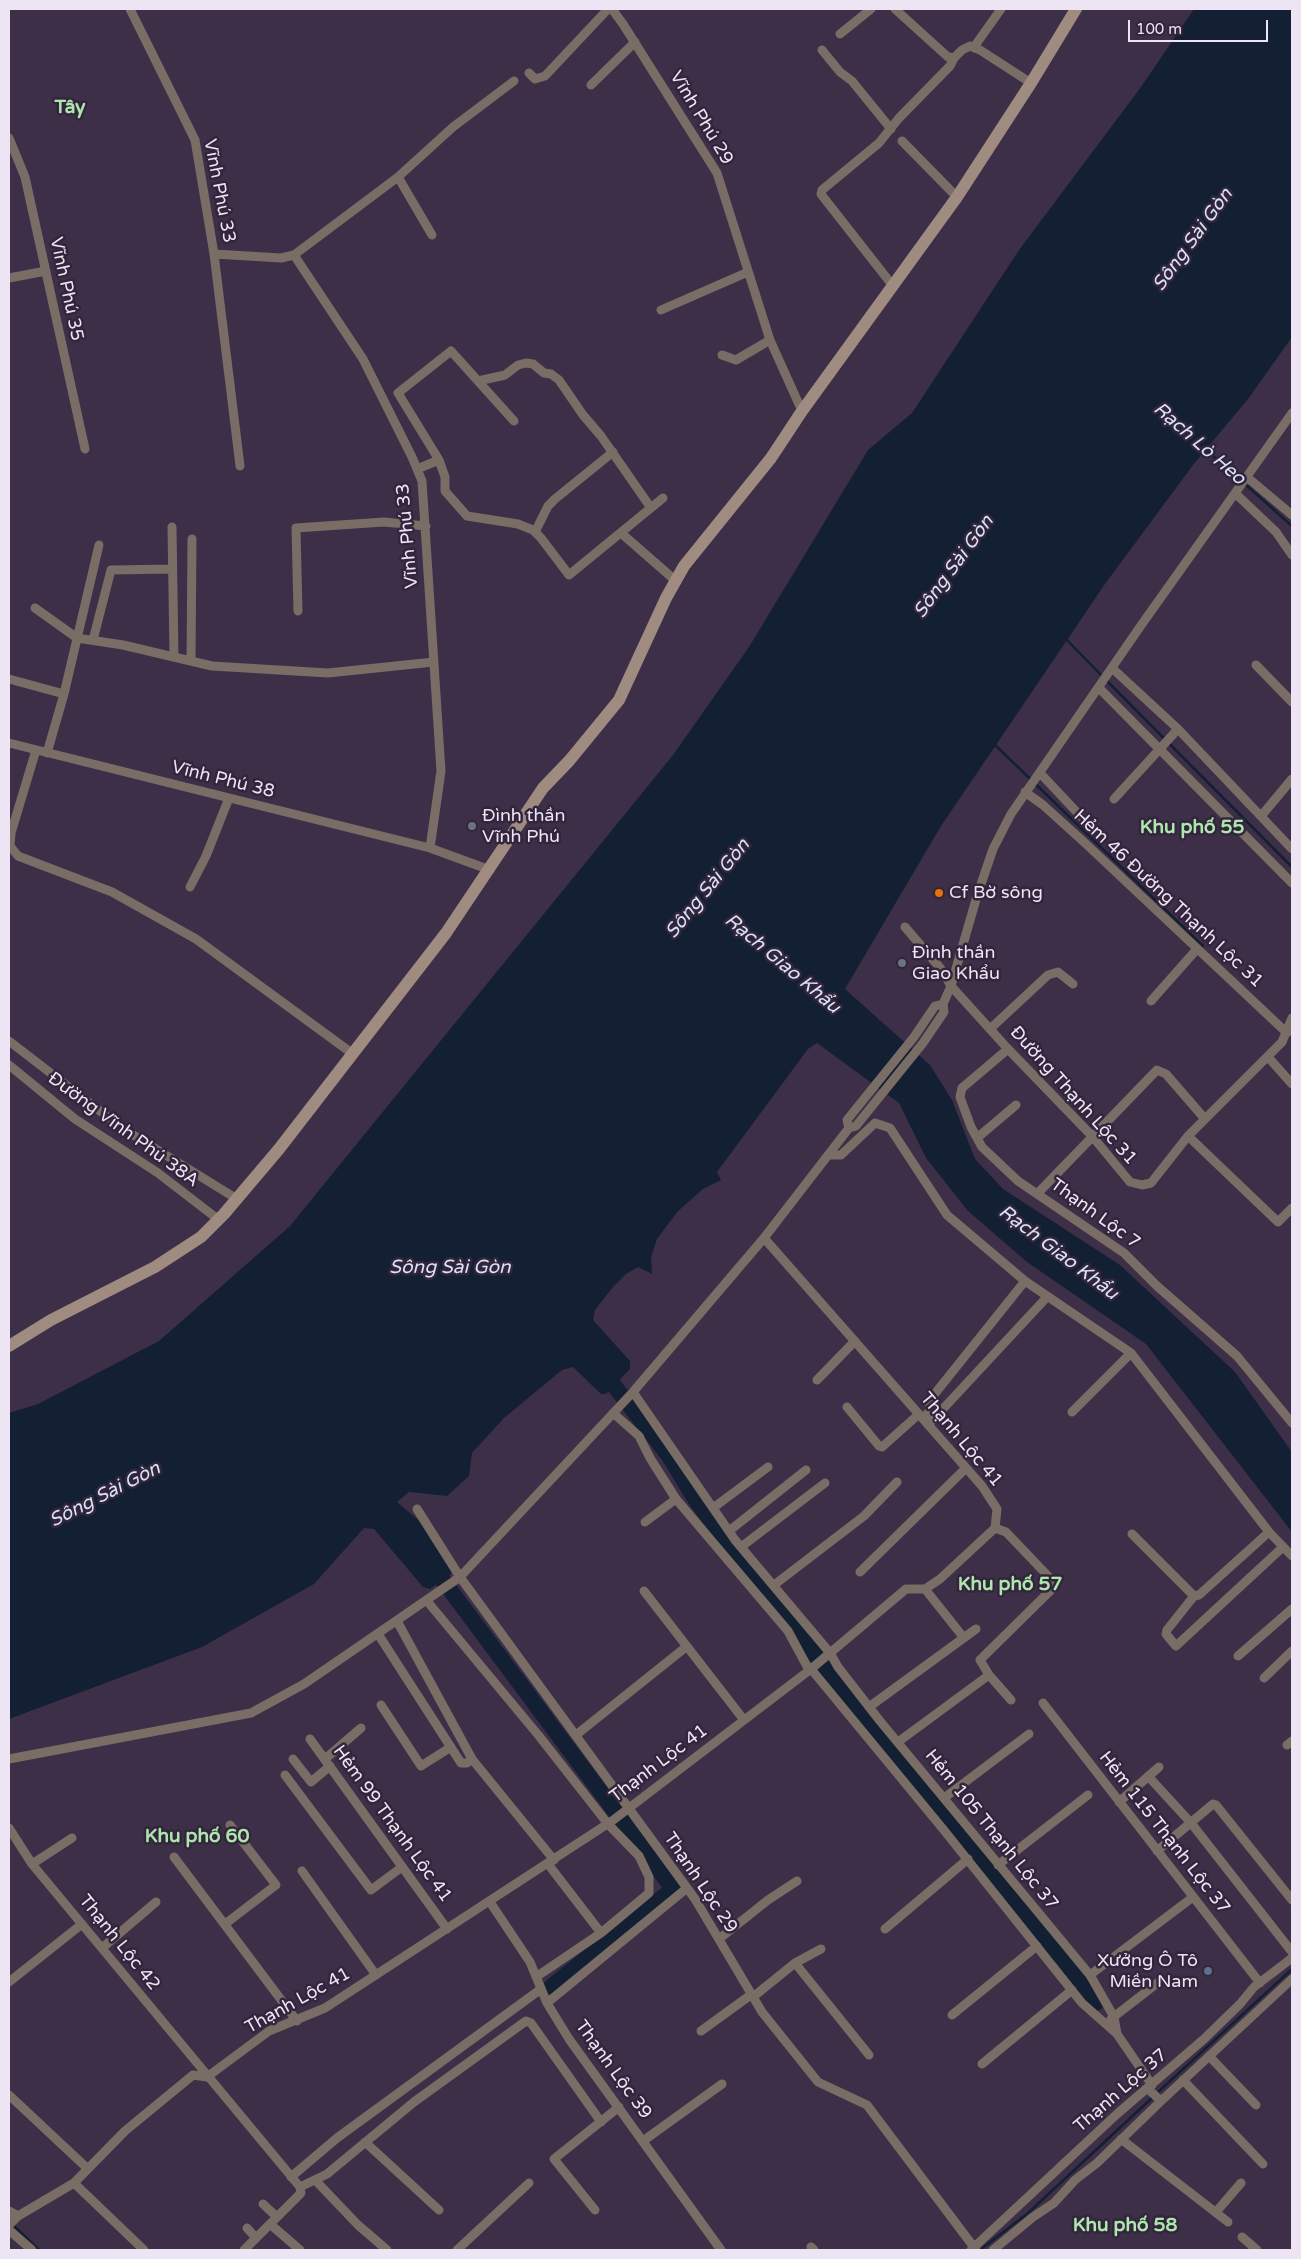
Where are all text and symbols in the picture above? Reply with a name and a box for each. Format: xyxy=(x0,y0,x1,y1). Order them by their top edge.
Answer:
scale bar xyxy=(1131,10,1271,42)
text: 100 m xyxy=(1136,20,1182,38)
street label: Vĩnh Phú 29 xyxy=(665,67,737,169)
district label: Tây xyxy=(55,97,85,119)
street label: Vĩnh Phú 33 xyxy=(198,137,240,245)
water label: Sông Sài Gòn xyxy=(1148,184,1238,296)
street label: Vĩnh Phú 35 xyxy=(44,235,88,343)
water label: Rạch Lò Heo xyxy=(1148,398,1250,490)
street label: Vĩnh Phú 33 xyxy=(393,483,423,589)
water label: Sông Sài Gòn xyxy=(909,511,999,623)
street label: Vĩnh Phú 38 xyxy=(169,757,277,803)
place label: Đình thần Vĩnh Phú xyxy=(482,805,565,848)
street label: Hẻm 46 Đường Thạnh Lộc 31 xyxy=(1069,805,1267,993)
district label: Khu phố 55 xyxy=(1140,817,1244,839)
marker: Đình thần Vĩnh Phú xyxy=(466,820,478,832)
water label: Sông Sài Gòn xyxy=(661,835,755,943)
place label: Cf Bờ sông xyxy=(949,882,1043,904)
marker: Cf Bờ sông xyxy=(933,887,945,899)
water label: Rạch Giao Khẩu xyxy=(720,909,844,1019)
place label: Đình thần Giao Khẩu xyxy=(912,942,1000,984)
marker: Đình thần Giao Khẩu xyxy=(896,957,908,969)
street label: Đường Thạnh Lộc 31 xyxy=(1005,1022,1141,1170)
street label: Đường Vĩnh Phú 38A xyxy=(43,1068,203,1192)
street label: Thạnh Lộc 7 xyxy=(1046,1174,1144,1254)
water label: Rạch Giao Khẩu xyxy=(994,1201,1122,1305)
water label: Sông Sài Gòn xyxy=(389,1257,511,1279)
street label: Thạnh Lộc 41 xyxy=(915,1388,1007,1492)
water label: Sông Sài Gòn xyxy=(46,1457,164,1533)
district label: Khu phố 57 xyxy=(958,1574,1062,1596)
street label: Thạnh Lộc 41 xyxy=(606,1720,712,1808)
street label: Hẻm 99 Thạnh Lộc 41 xyxy=(328,1741,456,1907)
street label: Hẻm 105 Thạnh Lộc 37 xyxy=(920,1745,1062,1915)
street label: Hẻm 115 Thạnh Lộc 37 xyxy=(1094,1748,1234,1918)
district label: Khu phố 60 xyxy=(145,1826,249,1848)
street label: Thạnh Lộc 29 xyxy=(658,1829,742,1937)
street label: Thạnh Lộc 42 xyxy=(74,1891,164,1995)
place label: Xưởng Ô Tô Miền Nam xyxy=(1097,1950,1198,1992)
street label: Thạnh Lộc 41 xyxy=(242,1963,354,2039)
marker: Xưởng Ô Tô Miền Nam xyxy=(1202,1965,1214,1977)
street label: Thạnh Lộc 39 xyxy=(570,2016,656,2124)
street label: Thạnh Lộc 37 xyxy=(1070,2045,1172,2137)
district label: Khu phố 58 xyxy=(1073,2215,1177,2237)

